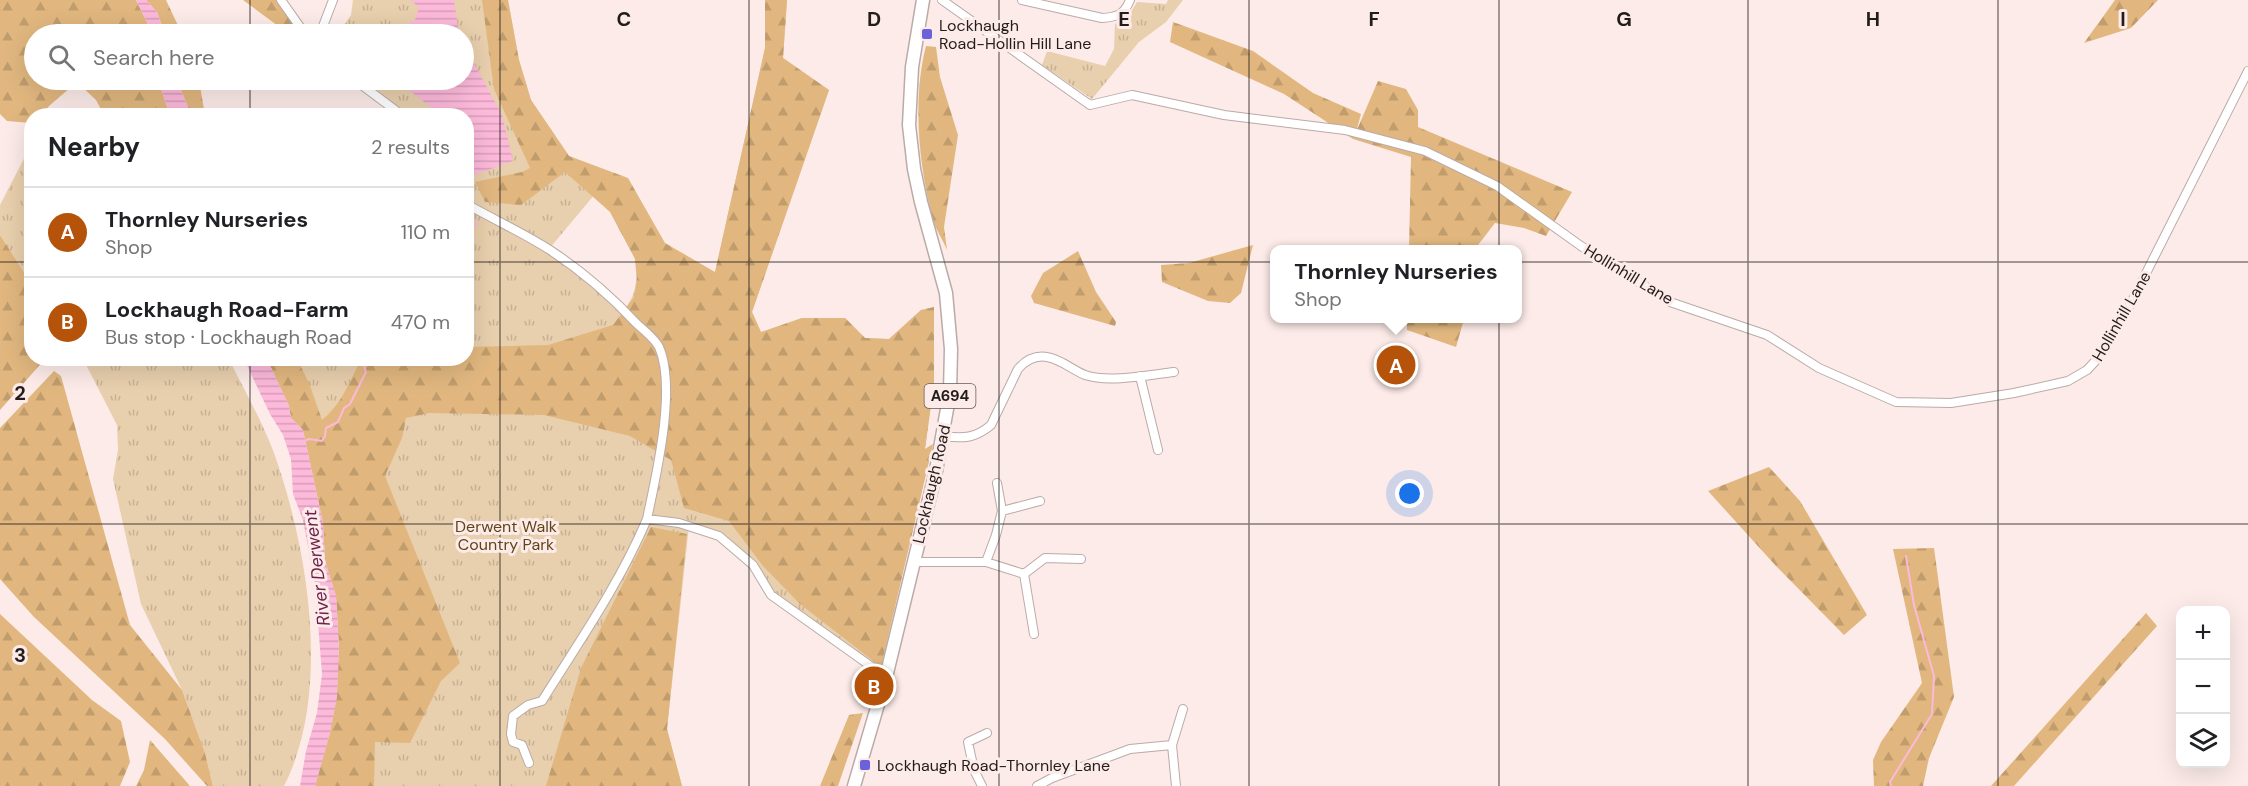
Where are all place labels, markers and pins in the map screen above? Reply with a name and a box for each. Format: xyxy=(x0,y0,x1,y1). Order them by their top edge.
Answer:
place label: Lockhaugh Road-Hollin Hill Lane xyxy=(939,15,1091,54)
marker: Lockhaugh Road-Hollin Hill Lane xyxy=(920,27,934,41)
pin: A xyxy=(1376,342,1416,388)
pin: B xyxy=(854,664,894,708)
place label: Lockhaugh Road-Thornley Lane xyxy=(877,755,1110,776)
marker: Lockhaugh Road-Thornley Lane xyxy=(858,758,872,772)

